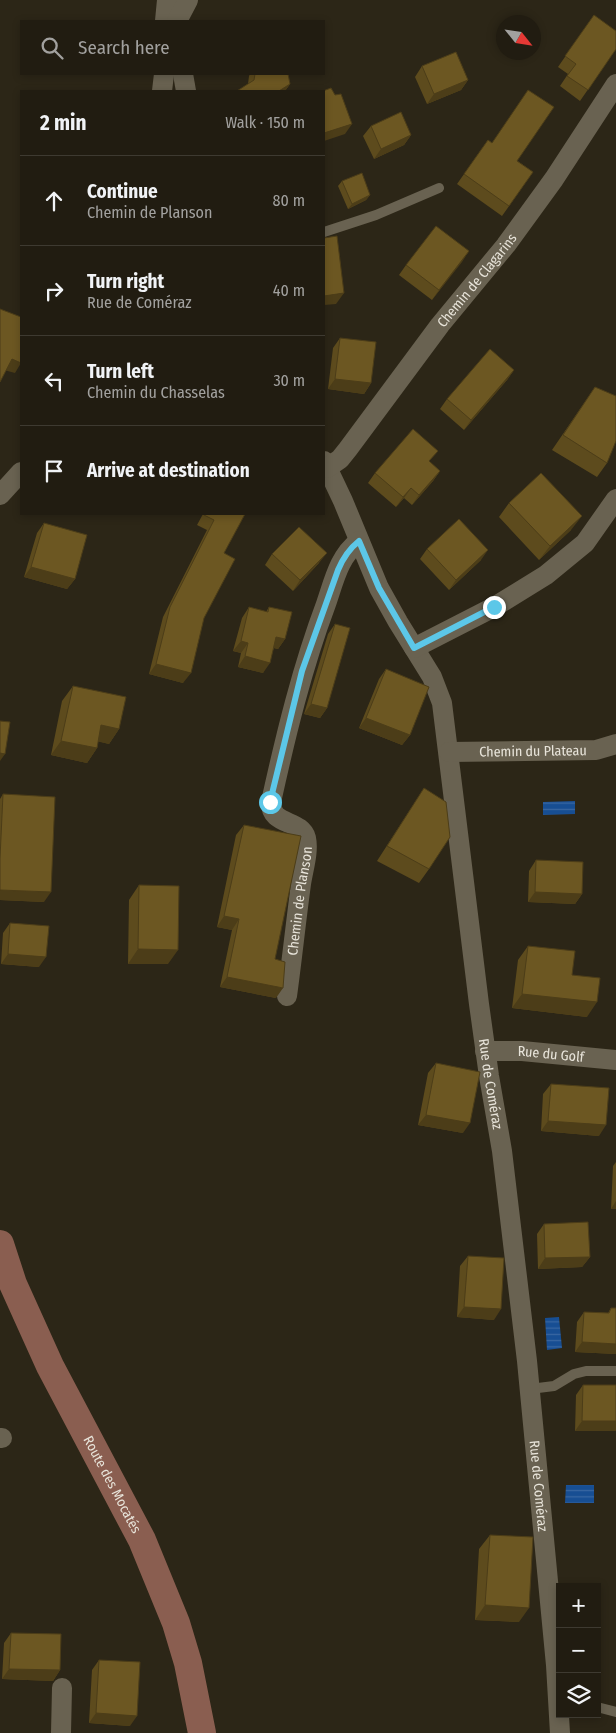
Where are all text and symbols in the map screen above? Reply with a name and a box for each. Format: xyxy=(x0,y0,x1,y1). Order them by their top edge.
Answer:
north arrow xyxy=(496,15,541,60)
search box xyxy=(20,20,325,75)
icon: search xyxy=(38,34,66,62)
text: Search here xyxy=(78,36,170,59)
text: 2 min xyxy=(40,110,87,136)
text: Walk · 150 m xyxy=(225,113,305,132)
text: Continue xyxy=(87,180,158,203)
icon: ahead xyxy=(40,187,68,215)
text: 80 m xyxy=(273,191,305,210)
text: Chemin de Planson xyxy=(87,203,212,222)
street label: Chemin de Clagarins xyxy=(433,230,520,331)
text: Turn right xyxy=(87,270,164,293)
icon: right xyxy=(40,277,68,305)
text: 40 m xyxy=(273,281,305,300)
text: Rue de Coméraz xyxy=(87,293,192,312)
text: Turn left xyxy=(87,360,154,383)
icon: left xyxy=(40,367,68,395)
text: 30 m xyxy=(273,371,305,390)
text: Chemin du Chasselas xyxy=(87,383,225,402)
icon: arrive xyxy=(40,457,68,485)
text: Arrive at destination xyxy=(87,459,250,482)
route end xyxy=(483,596,506,619)
street label: Chemin du Plateau xyxy=(479,742,587,760)
route start xyxy=(259,791,282,814)
street label: Chemin de Planson xyxy=(284,846,315,956)
street label: Rue de Coméraz xyxy=(475,1037,507,1131)
street label: Rue du Golf xyxy=(518,1043,587,1066)
street label: Route des Mocatés xyxy=(80,1433,145,1536)
street label: Rue de Coméraz xyxy=(526,1440,552,1533)
map controls xyxy=(556,1583,601,1718)
button: + xyxy=(556,1583,601,1628)
button: − xyxy=(556,1628,601,1673)
button: layers xyxy=(556,1673,601,1718)

